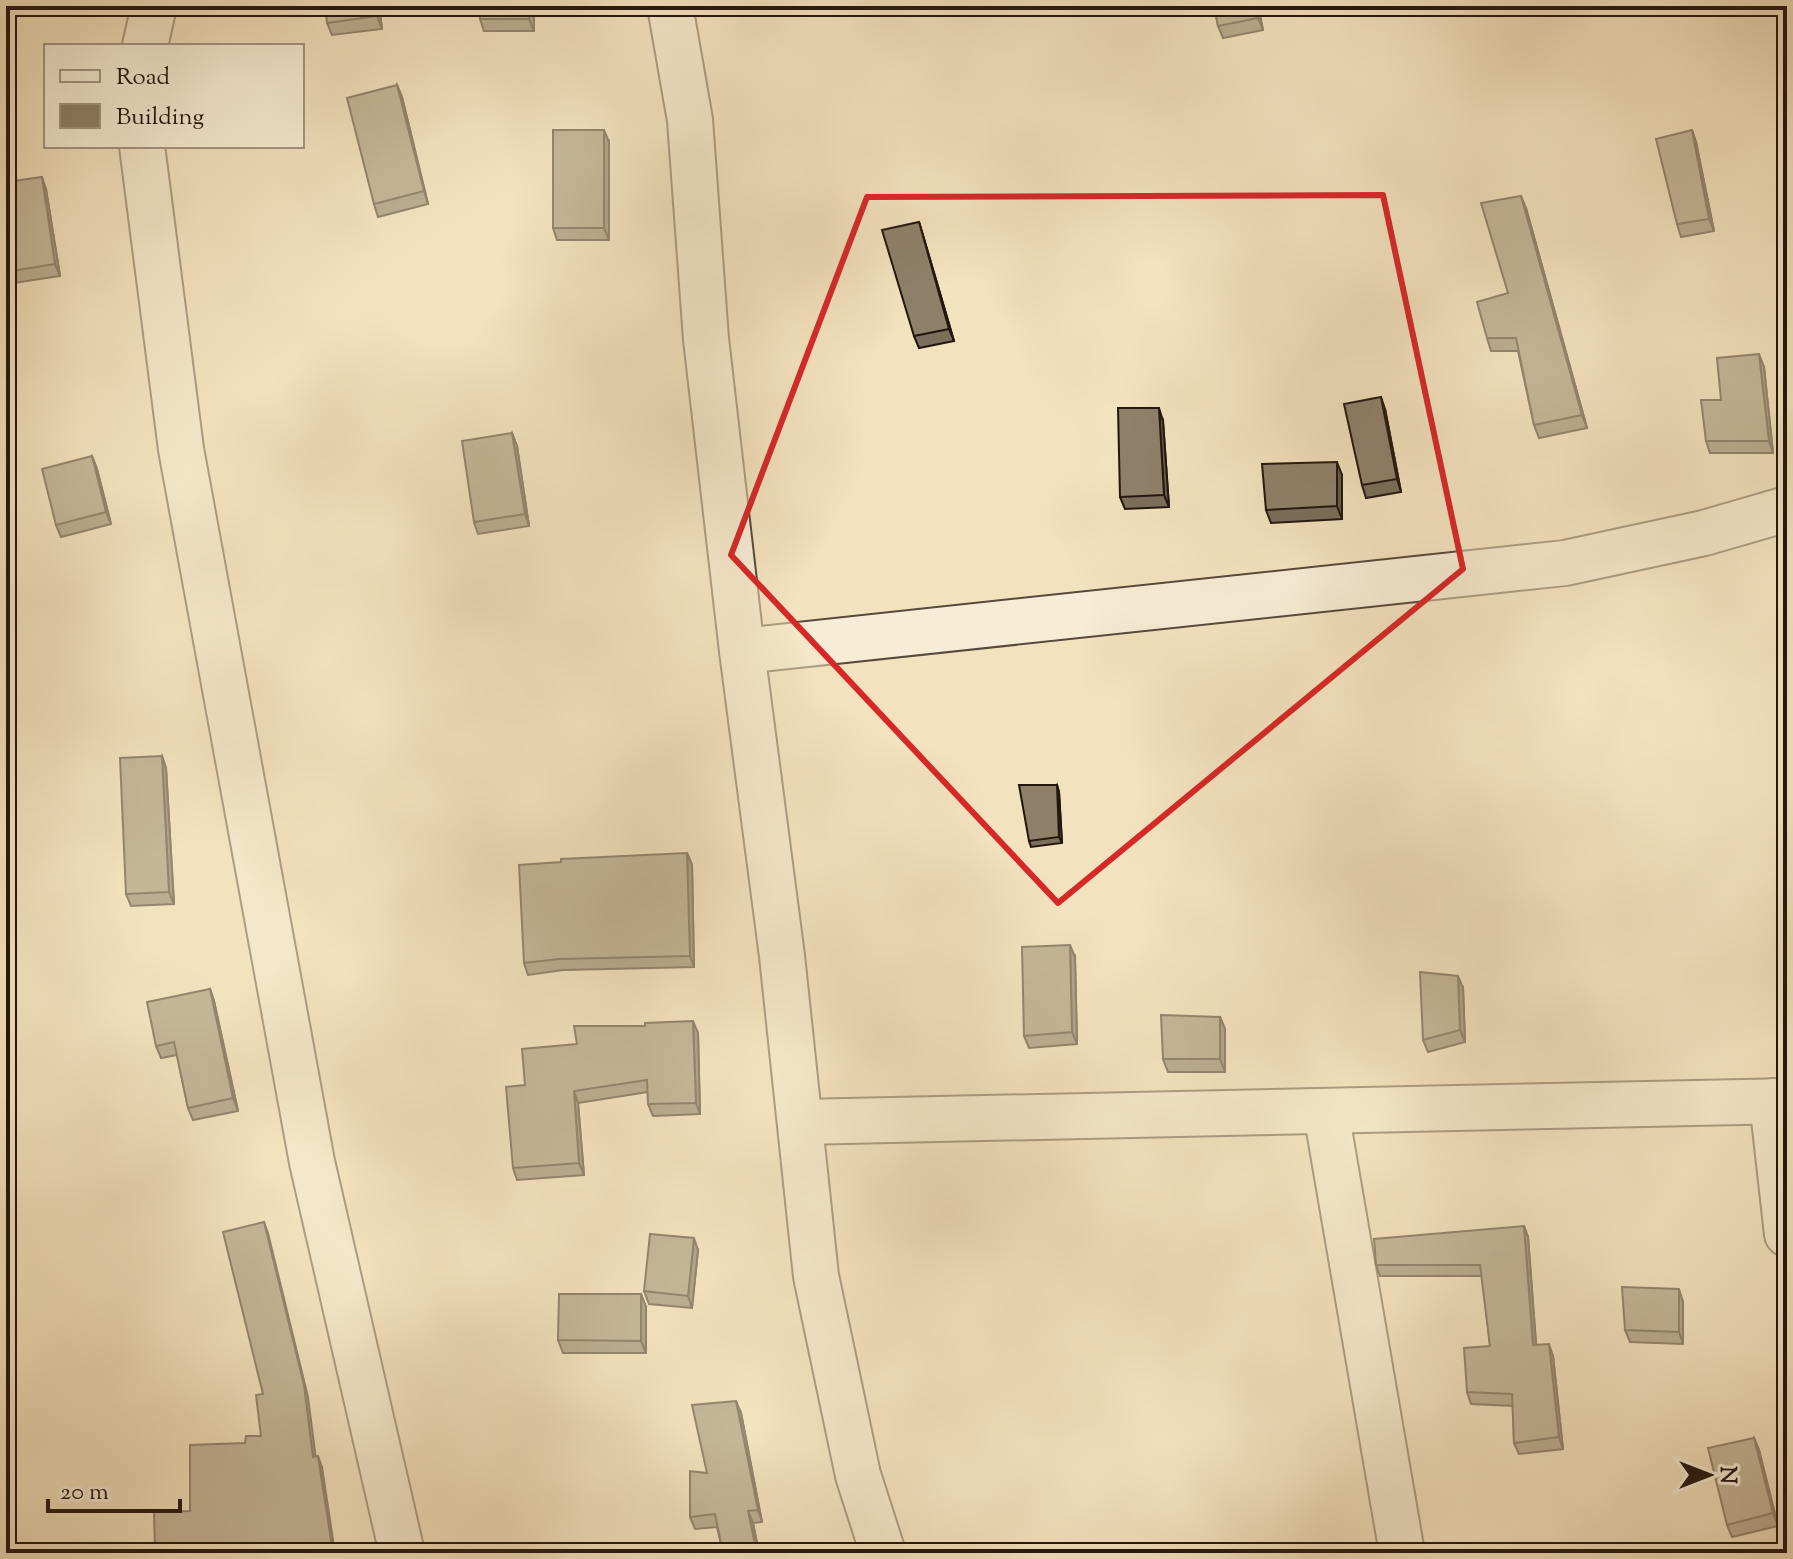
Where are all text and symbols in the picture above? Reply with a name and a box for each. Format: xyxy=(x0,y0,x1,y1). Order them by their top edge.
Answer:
legend xyxy=(44,44,304,148)
text: Road xyxy=(116,61,170,95)
text: Building xyxy=(116,101,205,135)
north arrow xyxy=(1669,1435,1749,1515)
scale bar xyxy=(48,1463,180,1513)
text: N xyxy=(1710,1466,1742,1484)
text: 20 m xyxy=(60,1476,109,1510)

